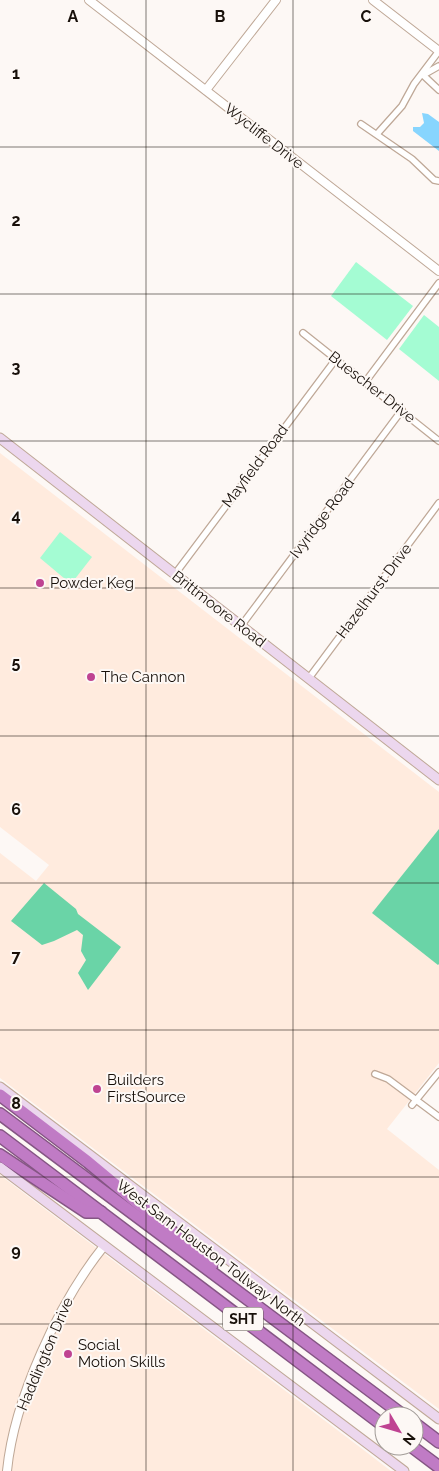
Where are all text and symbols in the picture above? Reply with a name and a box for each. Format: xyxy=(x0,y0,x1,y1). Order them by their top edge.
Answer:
text: A xyxy=(68,7,79,26)
text: B xyxy=(215,7,226,26)
text: C xyxy=(361,7,372,26)
text: 1 xyxy=(12,64,20,83)
street label: Wycliffe Drive xyxy=(221,99,307,173)
text: 2 xyxy=(11,211,21,230)
street label: Buescher Drive xyxy=(325,347,419,427)
text: 3 xyxy=(12,358,21,377)
street label: Mayfield Road xyxy=(218,421,292,511)
street label: Ivyridge Road xyxy=(286,474,358,562)
text: 4 xyxy=(11,506,21,525)
street label: Hazelhurst Drive xyxy=(332,540,416,642)
street label: Brittmoore Road xyxy=(169,567,269,651)
place label: Powder Keg xyxy=(50,574,134,592)
marker: Powder Keg xyxy=(34,577,46,589)
text: 5 xyxy=(12,653,21,672)
place label: The Cannon xyxy=(101,668,185,686)
marker: The Cannon xyxy=(85,671,97,683)
text: 6 xyxy=(11,800,21,819)
text: 7 xyxy=(12,947,21,966)
place label: Builders FirstSource xyxy=(107,1071,186,1106)
marker: Builders FirstSource xyxy=(91,1083,103,1095)
text: 8 xyxy=(11,1094,21,1113)
street label: West Sam Houston Tollway North xyxy=(113,1176,309,1330)
text: 9 xyxy=(11,1241,21,1260)
street label: Haddington Drive xyxy=(13,1294,77,1413)
road number: SHT xyxy=(223,1308,263,1330)
place label: Social Motion Skills xyxy=(78,1336,165,1371)
marker: Social Motion Skills xyxy=(62,1348,74,1360)
north arrow xyxy=(374,1406,424,1456)
text: N xyxy=(400,1430,419,1448)

